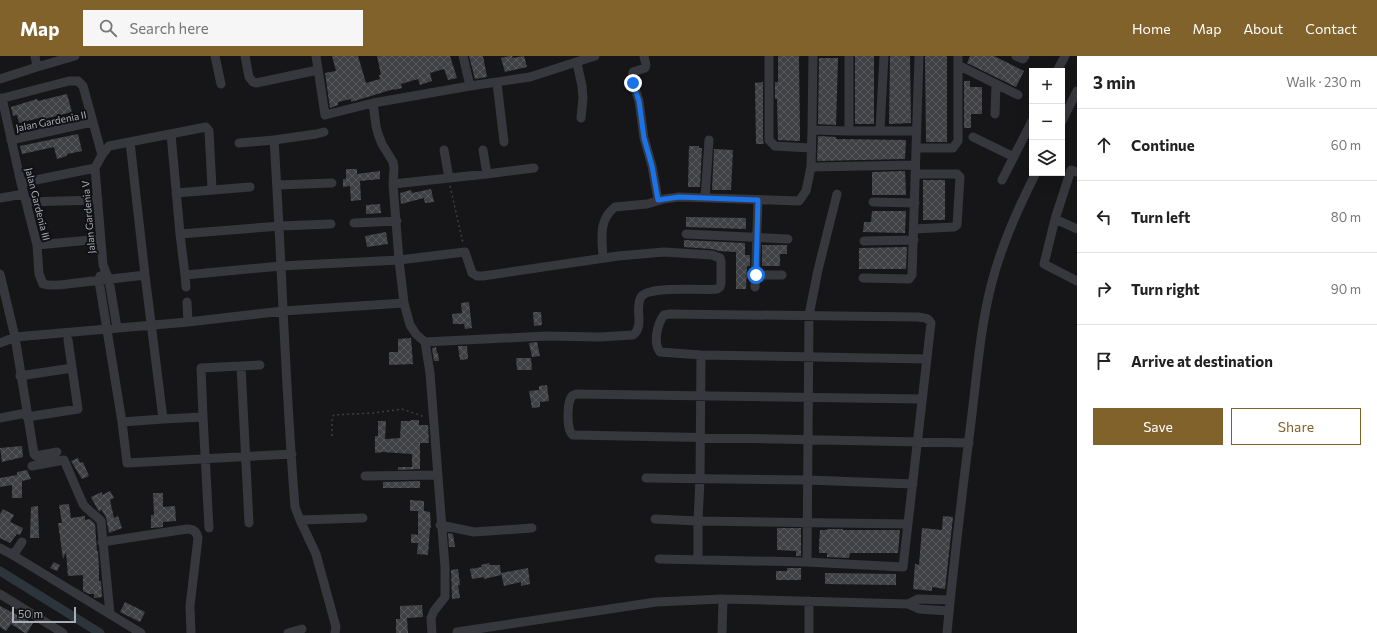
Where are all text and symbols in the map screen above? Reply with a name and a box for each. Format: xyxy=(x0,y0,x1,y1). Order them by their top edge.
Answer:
search box xyxy=(83,10,363,46)
text: Map xyxy=(20,17,59,40)
icon: search xyxy=(97,17,119,39)
text: Search here xyxy=(129,19,209,37)
text: Home xyxy=(1132,20,1171,37)
text: Map xyxy=(1193,20,1221,37)
text: About xyxy=(1243,20,1283,37)
text: Contact xyxy=(1305,20,1357,37)
map controls xyxy=(1029,68,1065,176)
button: + xyxy=(1029,68,1065,104)
text: 3 min xyxy=(1093,72,1136,93)
route end xyxy=(624,74,642,92)
text: Walk · 230 m xyxy=(1286,74,1361,90)
button: − xyxy=(1029,104,1065,140)
street label: Jalan Gardenia II xyxy=(15,108,87,134)
icon: ahead xyxy=(1093,134,1115,156)
text: Continue xyxy=(1131,136,1195,154)
text: 60 m xyxy=(1331,137,1361,153)
button: layers xyxy=(1029,140,1065,176)
street label: Jalan Gardenia III xyxy=(23,166,53,242)
street label: Jalan Gardenia V xyxy=(79,180,97,254)
icon: left xyxy=(1093,206,1115,228)
text: Turn left xyxy=(1131,208,1190,226)
text: 80 m xyxy=(1331,209,1361,225)
route start xyxy=(747,266,765,284)
icon: right xyxy=(1093,278,1115,300)
text: Turn right xyxy=(1131,280,1200,298)
text: 90 m xyxy=(1331,281,1361,297)
icon: arrive xyxy=(1093,350,1115,372)
text: Arrive at destination xyxy=(1131,352,1273,370)
button: Save xyxy=(1093,408,1223,445)
button: Share xyxy=(1231,408,1361,445)
scale bar xyxy=(12,605,76,624)
text: 50 m xyxy=(18,607,43,620)

